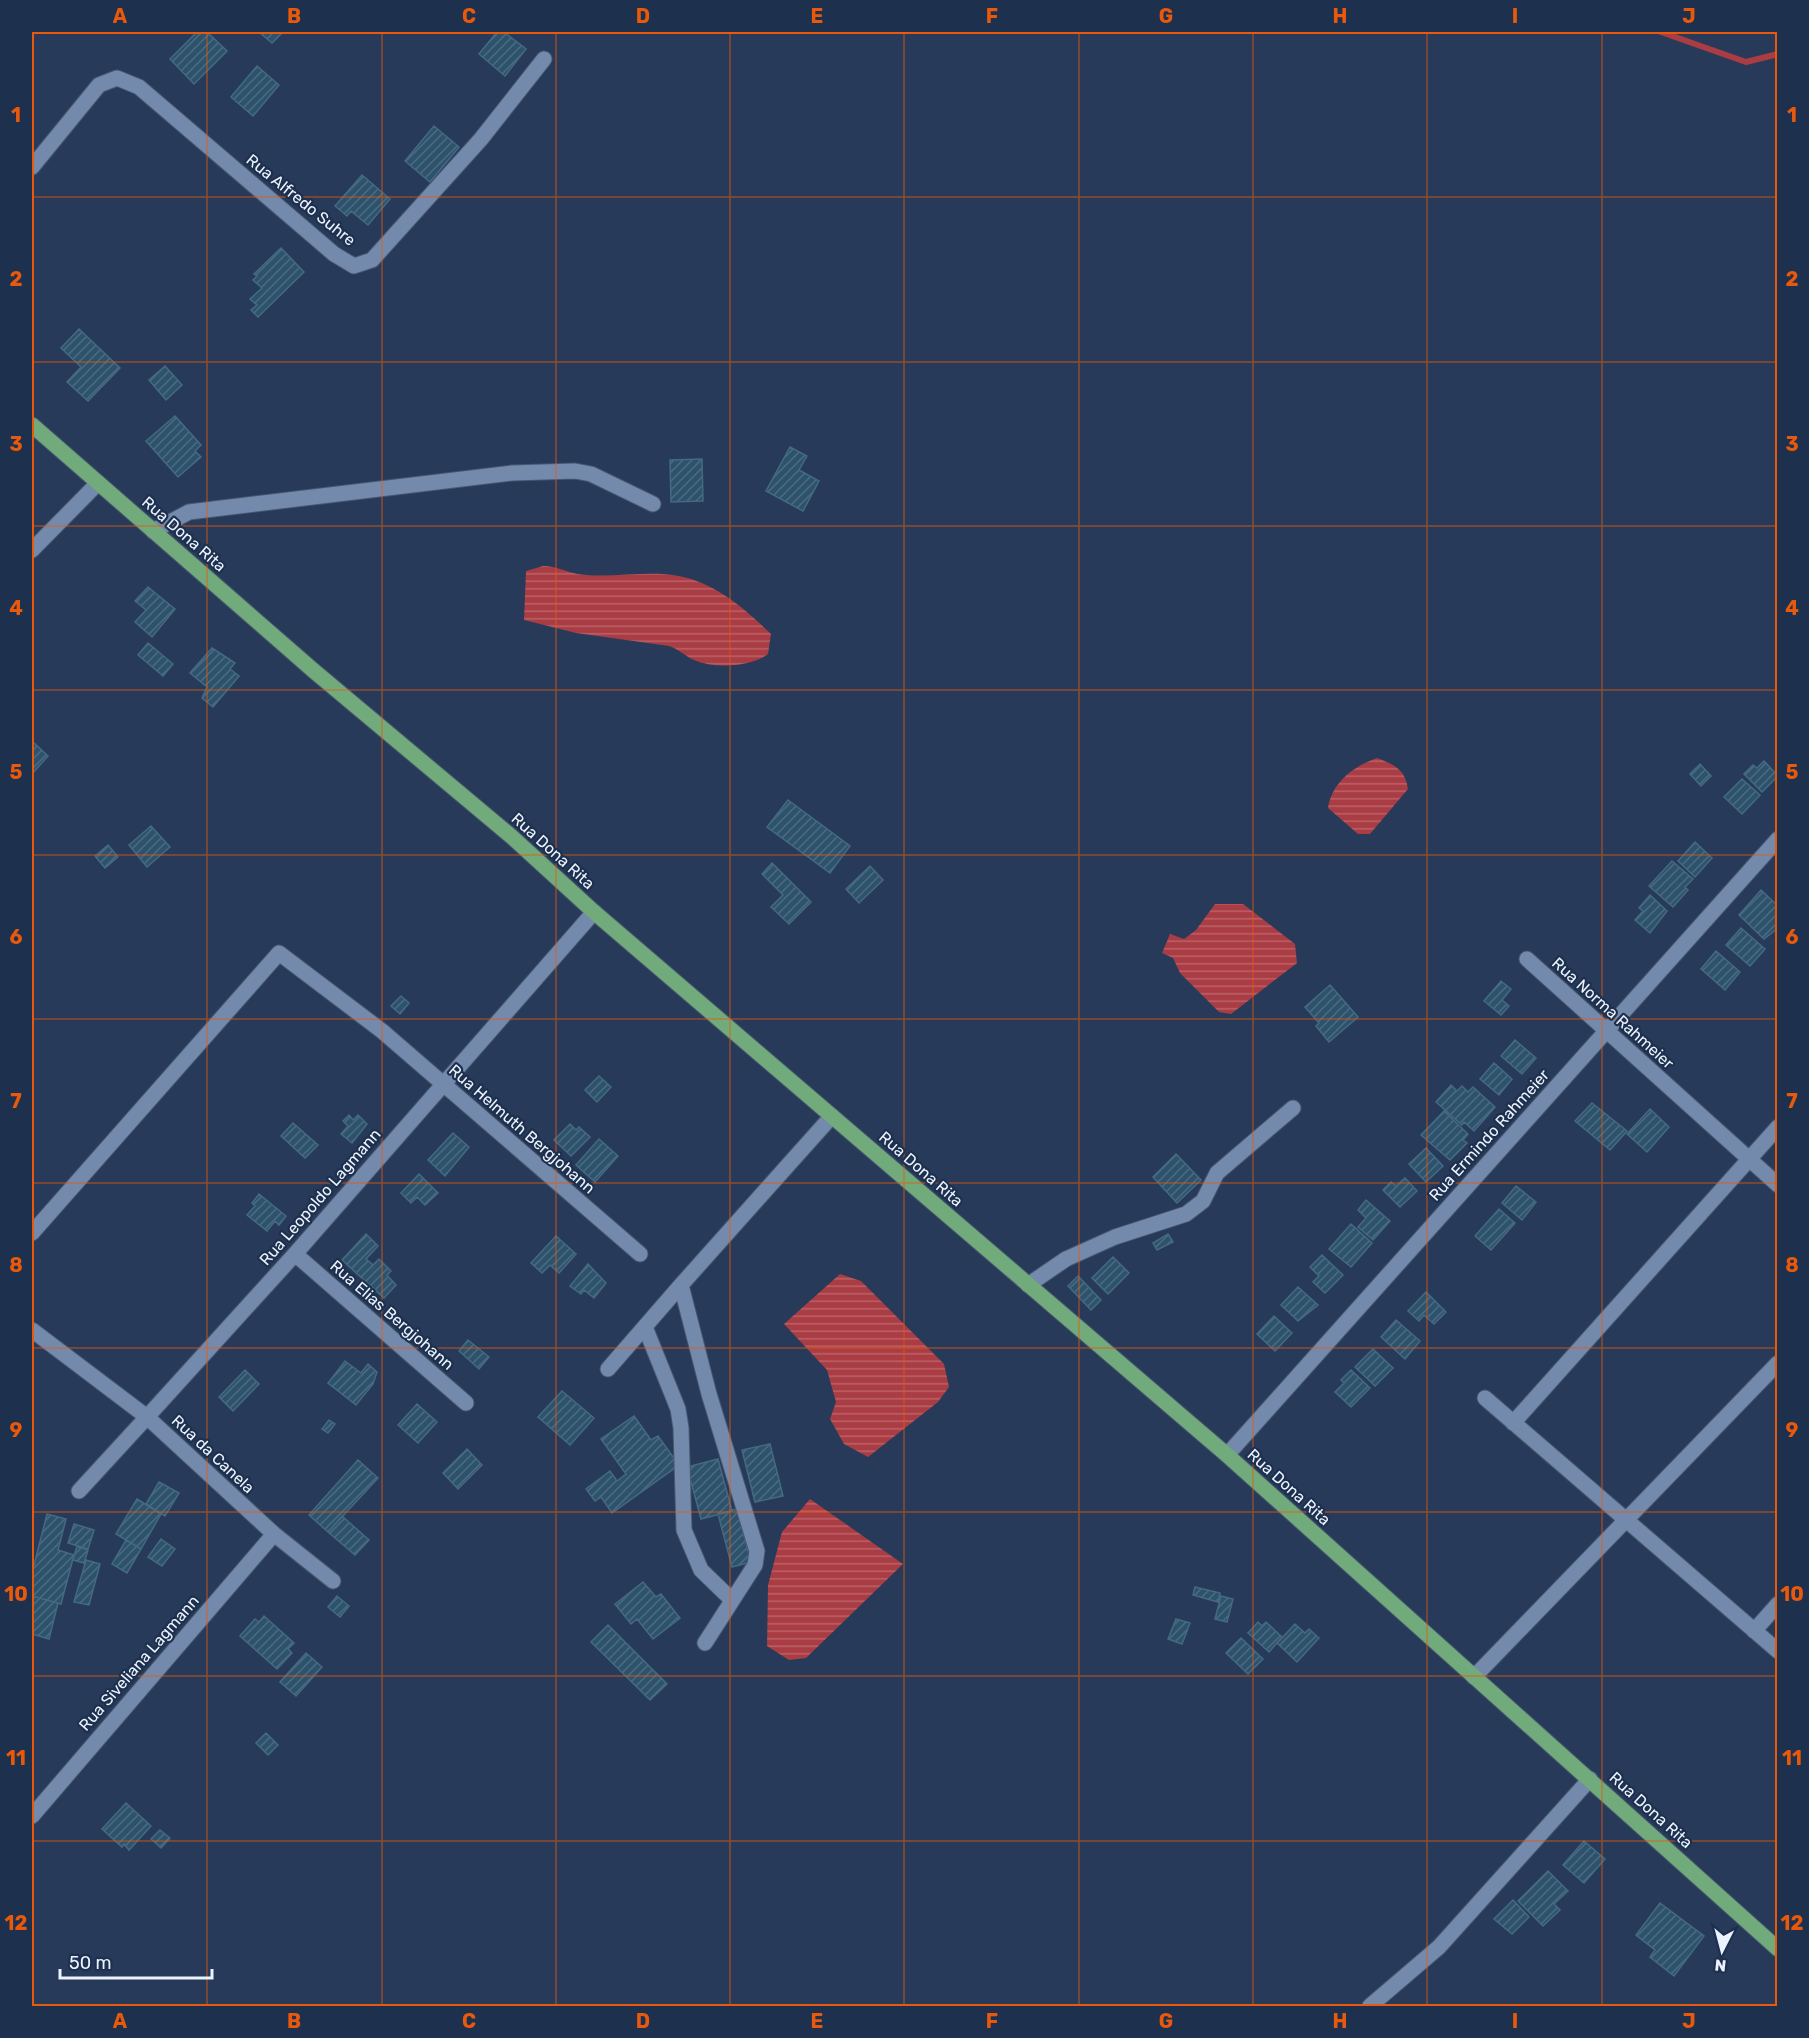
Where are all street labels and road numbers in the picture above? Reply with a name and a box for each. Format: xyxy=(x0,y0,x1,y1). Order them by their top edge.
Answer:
street label: Rua Alfredo Suhre xyxy=(243,150,359,250)
street label: Rua Dona Rita xyxy=(138,492,230,576)
street label: Rua Dona Rita xyxy=(508,809,598,893)
street label: Rua Norma Rahmeier xyxy=(1548,953,1678,1073)
street label: Rua Helmuth Bergjohann xyxy=(445,1060,599,1198)
street label: Rua Ermindo Rahmeier xyxy=(1425,1065,1553,1205)
street label: Rua Leopoldo Lagmann xyxy=(255,1125,385,1269)
street label: Rua Dona Rita xyxy=(875,1127,967,1211)
street label: Rua Elias Bergjohann xyxy=(326,1256,458,1374)
street label: Rua da Canela xyxy=(168,1411,258,1497)
street label: Rua Dona Rita xyxy=(1244,1445,1334,1529)
street label: Rua Siveliana Lagmann xyxy=(75,1591,203,1735)
street label: Rua Dona Rita xyxy=(1606,1768,1696,1852)

